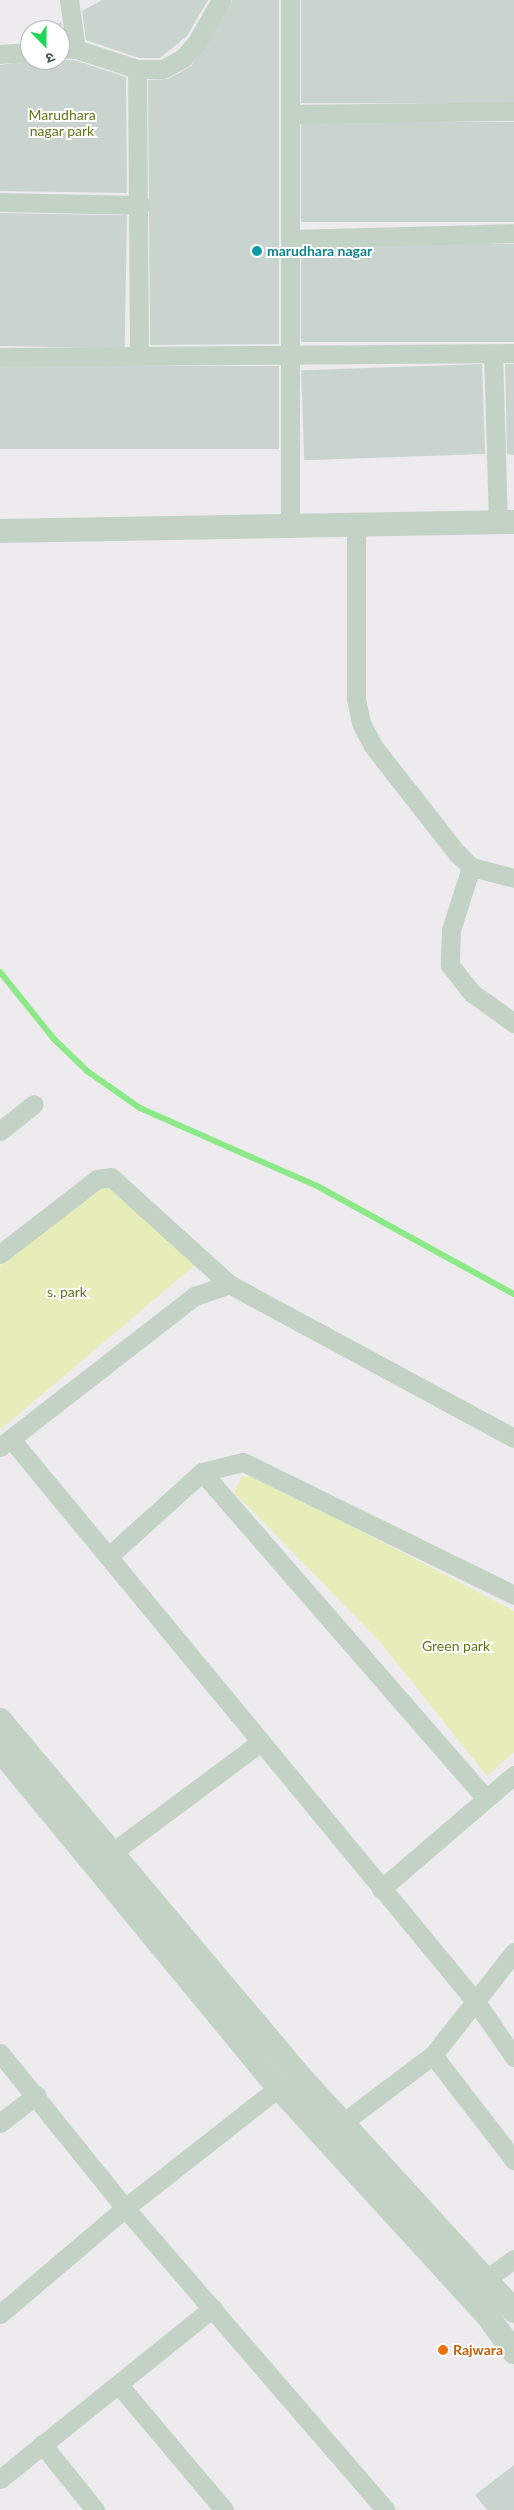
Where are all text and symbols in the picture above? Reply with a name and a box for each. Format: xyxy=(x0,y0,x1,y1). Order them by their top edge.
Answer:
north arrow xyxy=(20,20,70,70)
text: उ xyxy=(43,49,57,68)
park label: Marudhara nagar park xyxy=(28,107,96,140)
place label: marudhara nagar xyxy=(267,243,372,259)
marker: marudhara nagar xyxy=(251,245,263,257)
park label: s. park xyxy=(47,1284,87,1300)
park label: Green park xyxy=(422,1638,490,1654)
place label: Rajwara xyxy=(453,2342,503,2358)
marker: Rajwara xyxy=(437,2344,449,2356)

